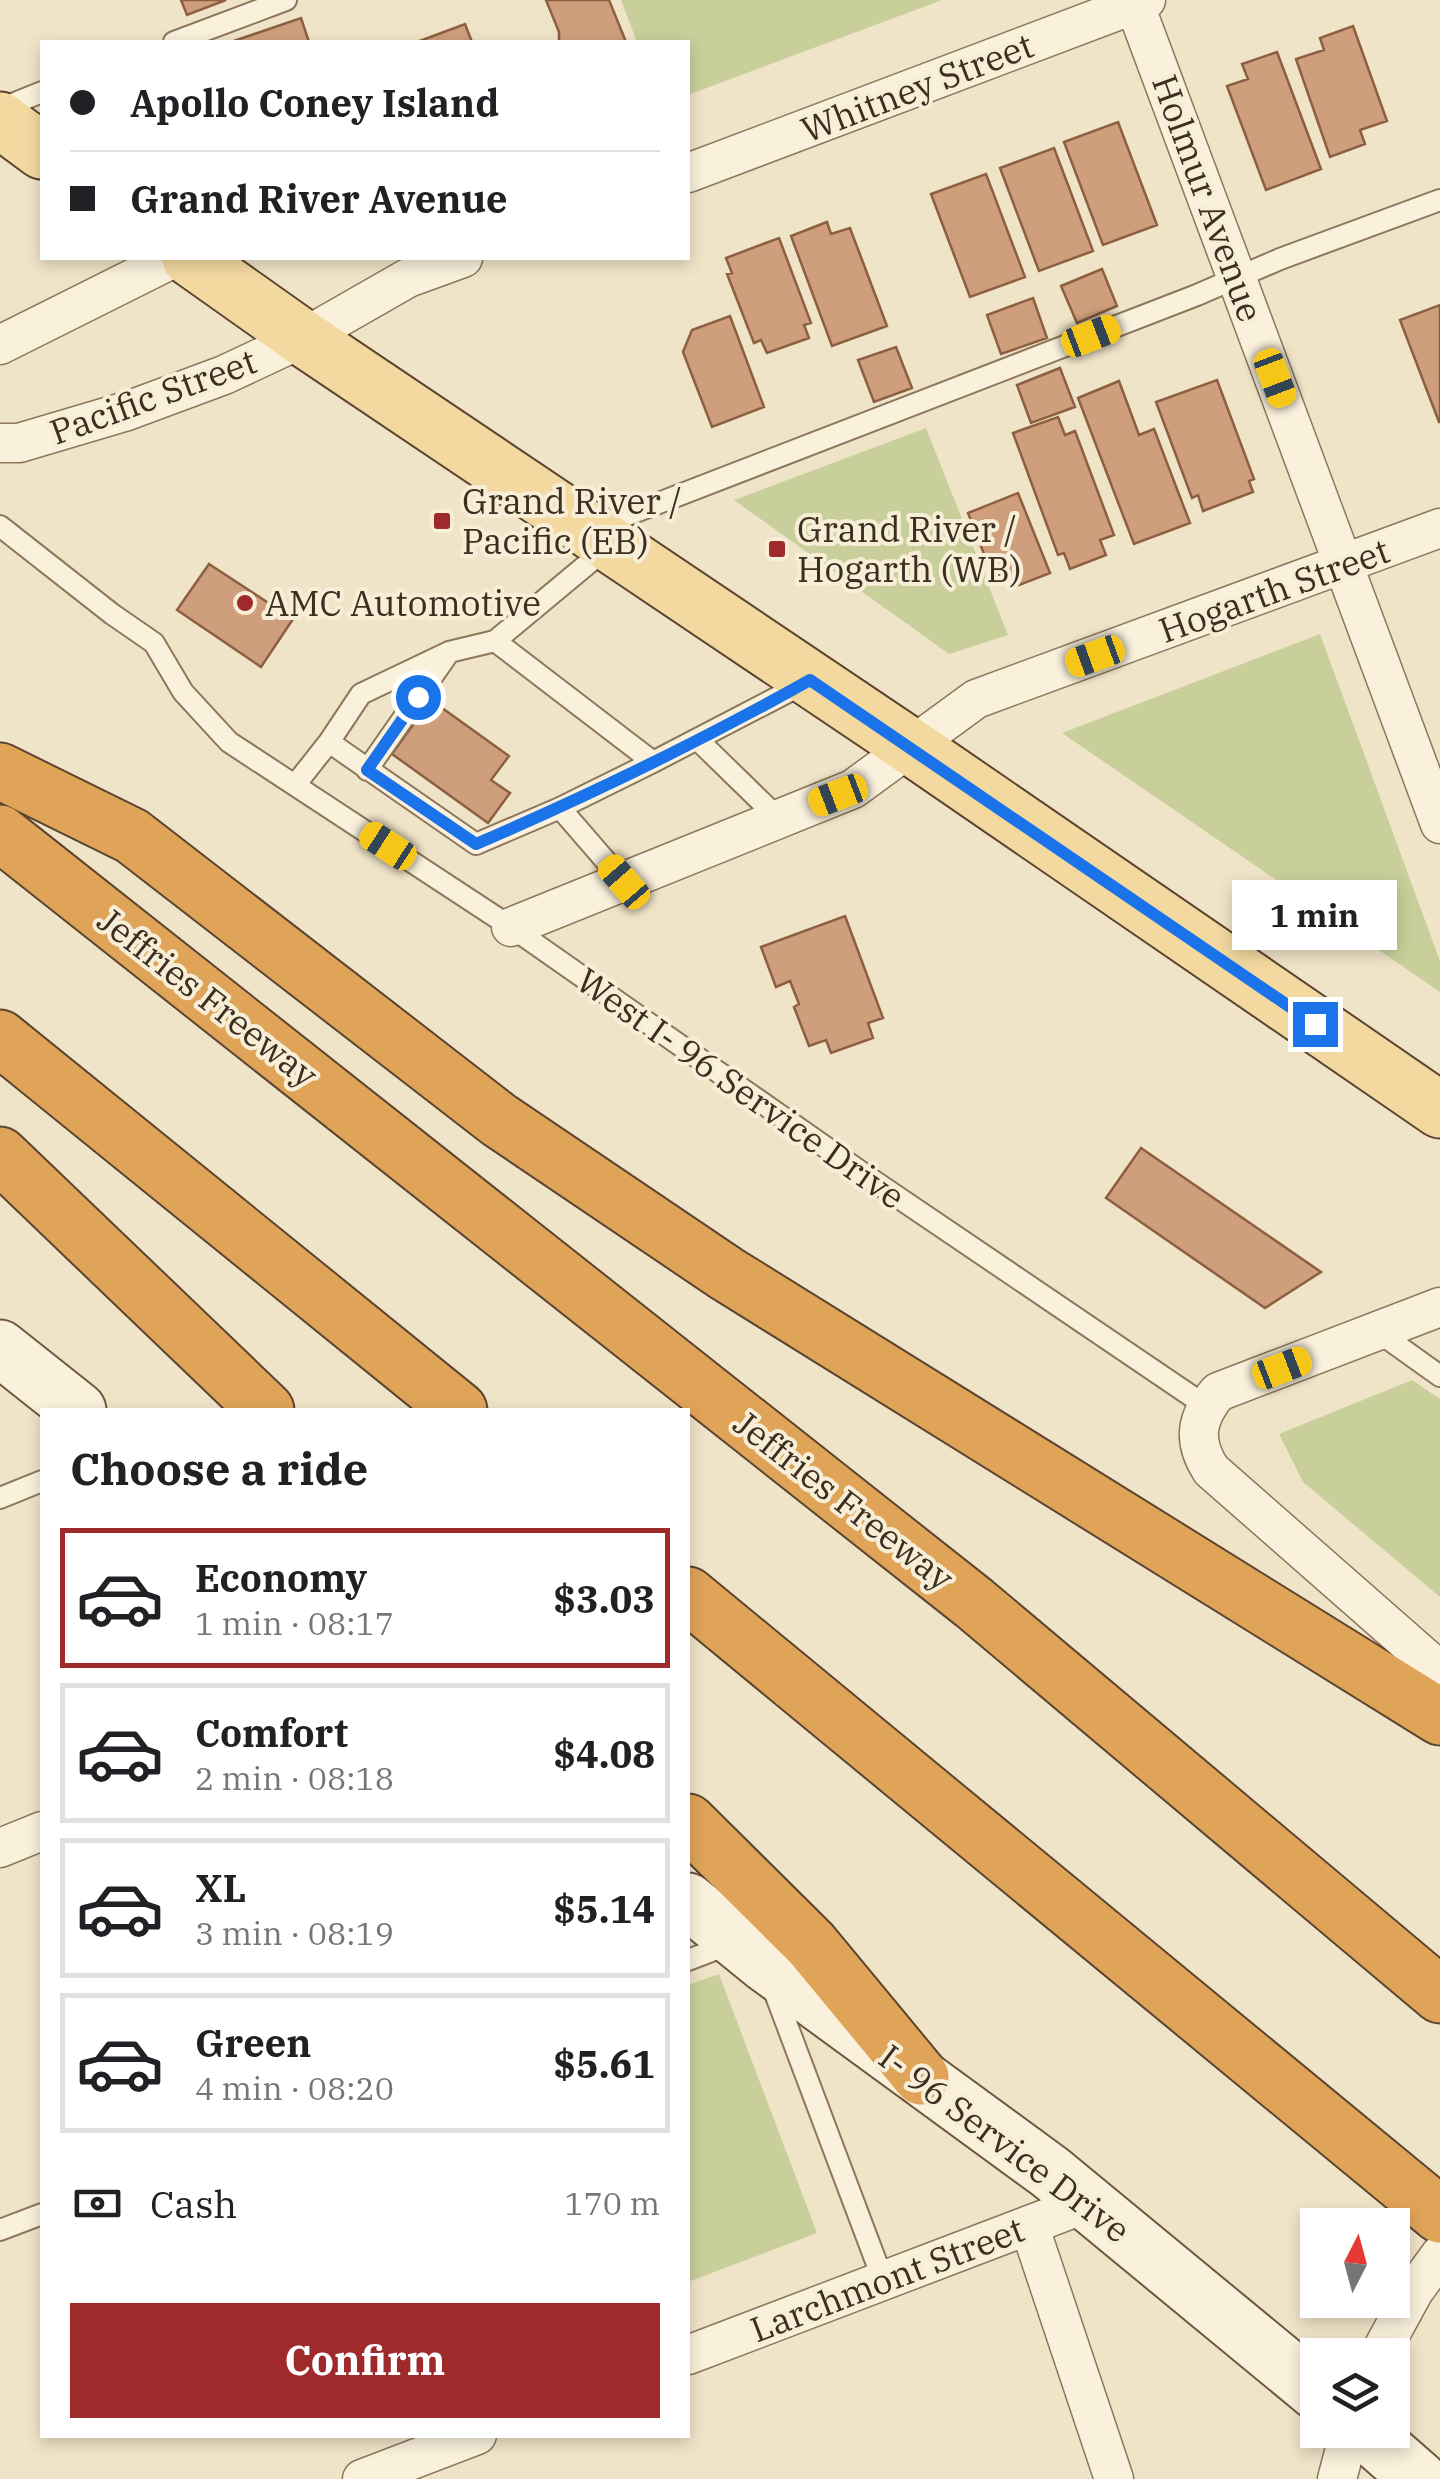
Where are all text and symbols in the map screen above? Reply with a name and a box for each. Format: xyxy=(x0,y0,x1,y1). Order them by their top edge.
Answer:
street label: Whitney Street xyxy=(794,22,1040,152)
street label: Holmur Avenue xyxy=(1142,68,1274,328)
text: Apollo Coney Island xyxy=(130,78,499,127)
text: Grand River Avenue xyxy=(130,174,508,223)
car xyxy=(1058,311,1124,361)
street label: Pacific Street xyxy=(44,337,262,455)
car xyxy=(1250,345,1300,411)
place label: Grand River / Pacific (EB) xyxy=(462,478,682,564)
place label: Grand River / Hogarth (WB) xyxy=(797,506,1022,592)
marker: Grand River / Pacific (EB) xyxy=(431,510,453,532)
street label: Hogarth Street xyxy=(1153,527,1395,653)
marker: Grand River / Hogarth (WB) xyxy=(766,538,788,560)
place label: AMC Automotive xyxy=(265,580,541,626)
marker: AMC Automotive xyxy=(234,592,256,614)
car xyxy=(1062,632,1128,680)
route start xyxy=(396,675,441,720)
car xyxy=(805,770,871,820)
car xyxy=(355,817,421,875)
car xyxy=(593,850,655,914)
callout: 1 min xyxy=(1232,879,1398,949)
text: 1 min xyxy=(1270,894,1359,936)
street label: Jeffries Freeway xyxy=(89,897,328,1098)
street label: West I- 96 Service Drive xyxy=(568,957,914,1219)
route end xyxy=(1293,1002,1338,1047)
car xyxy=(1249,1343,1315,1393)
street label: Jeffries Freeway xyxy=(725,1400,964,1601)
text: Choose a ride xyxy=(70,1439,368,1497)
icon: car xyxy=(75,1553,165,1643)
text: Economy xyxy=(195,1553,367,1602)
text: $3.03 xyxy=(553,1574,655,1623)
text: 1 min · 08:17 xyxy=(195,1602,394,1644)
icon: car xyxy=(75,1708,165,1798)
text: Comfort xyxy=(195,1708,348,1757)
text: $4.08 xyxy=(553,1729,655,1778)
text: 2 min · 08:18 xyxy=(195,1757,394,1799)
icon: car xyxy=(75,1863,165,1953)
text: XL xyxy=(195,1863,246,1912)
text: $5.14 xyxy=(553,1884,655,1933)
text: 3 min · 08:19 xyxy=(195,1912,394,1954)
icon: car xyxy=(75,2018,165,2108)
text: Green xyxy=(195,2018,311,2067)
street label: I- 96 Service Drive xyxy=(870,2034,1140,2252)
text: $5.61 xyxy=(553,2039,655,2088)
text: 4 min · 08:20 xyxy=(195,2067,394,2109)
icon: cash xyxy=(70,2176,125,2231)
text: Cash xyxy=(150,2179,237,2228)
text: 170 m xyxy=(564,2182,660,2224)
street label: Larchmont Street xyxy=(744,2206,1030,2352)
north arrow xyxy=(1300,2208,1410,2318)
map controls xyxy=(1300,2208,1410,2448)
button: Confirm xyxy=(70,2303,660,2418)
button: layers xyxy=(1300,2338,1410,2448)

